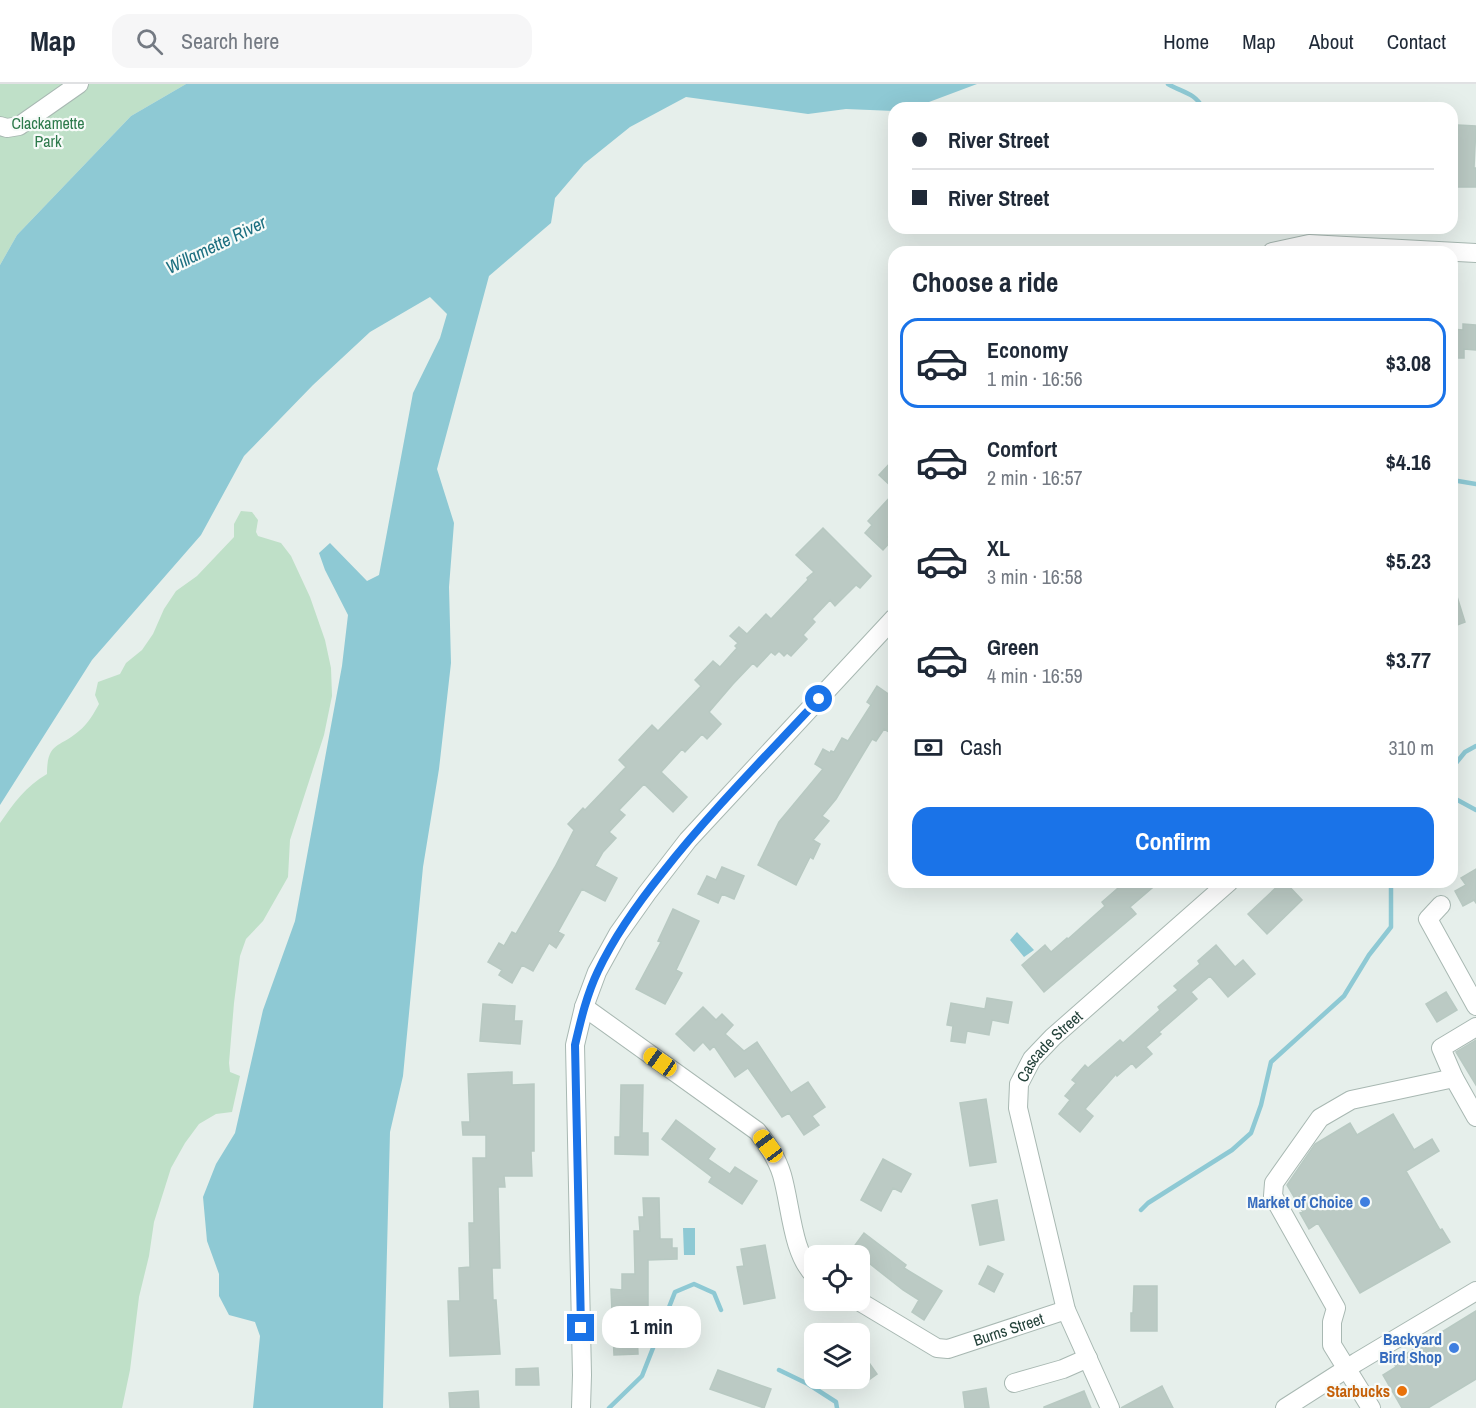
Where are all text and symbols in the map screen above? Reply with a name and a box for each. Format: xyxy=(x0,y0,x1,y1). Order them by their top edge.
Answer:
search box xyxy=(112,14,532,68)
text: Map xyxy=(30,22,76,60)
icon: search xyxy=(133,25,166,58)
text: Search here xyxy=(181,26,279,56)
text: Home xyxy=(1163,27,1209,56)
text: Map xyxy=(1242,27,1276,56)
text: About xyxy=(1309,27,1354,56)
text: Contact xyxy=(1387,27,1446,56)
park label: Clackamette Park xyxy=(12,112,84,152)
text: River Street xyxy=(948,125,1049,155)
text: River Street xyxy=(948,183,1049,213)
water label: Willamette River xyxy=(161,209,271,280)
text: Choose a ride xyxy=(912,264,1058,300)
text: Economy xyxy=(987,335,1068,365)
icon: car xyxy=(915,336,969,390)
text: $3.08 xyxy=(1386,348,1431,378)
text: 1 min · 16:56 xyxy=(987,365,1083,392)
text: Comfort xyxy=(987,434,1057,464)
icon: car xyxy=(915,435,969,489)
text: $4.16 xyxy=(1386,447,1431,477)
text: 2 min · 16:57 xyxy=(987,464,1083,491)
text: XL xyxy=(987,533,1010,563)
icon: car xyxy=(915,534,969,588)
text: $5.23 xyxy=(1386,546,1431,576)
text: 3 min · 16:58 xyxy=(987,563,1083,590)
text: Green xyxy=(987,632,1039,662)
icon: car xyxy=(915,633,969,687)
text: $3.77 xyxy=(1386,645,1431,675)
text: 4 min · 16:59 xyxy=(987,662,1083,689)
route start xyxy=(805,685,832,712)
icon: cash xyxy=(912,731,945,764)
text: Cash xyxy=(960,732,1002,762)
text: 310 m xyxy=(1388,734,1434,761)
button: Confirm xyxy=(912,807,1434,876)
street label: Cascade Street xyxy=(1011,1005,1087,1086)
car xyxy=(640,1044,680,1080)
car xyxy=(750,1126,786,1166)
place label: Market of Choice xyxy=(1247,1191,1353,1213)
marker: Market of Choice xyxy=(1358,1195,1372,1209)
map controls xyxy=(804,1245,870,1389)
button: locate xyxy=(804,1245,870,1311)
callout: 1 min xyxy=(602,1307,701,1349)
street label: Burns Street xyxy=(970,1307,1047,1351)
text: 1 min xyxy=(630,1313,673,1340)
route end xyxy=(567,1314,594,1341)
button: layers xyxy=(804,1323,870,1389)
place label: Backyard Bird Shop xyxy=(1379,1328,1442,1368)
marker: Backyard Bird Shop xyxy=(1447,1341,1461,1355)
place label: Starbucks xyxy=(1327,1380,1390,1402)
marker: Starbucks xyxy=(1395,1384,1409,1398)

